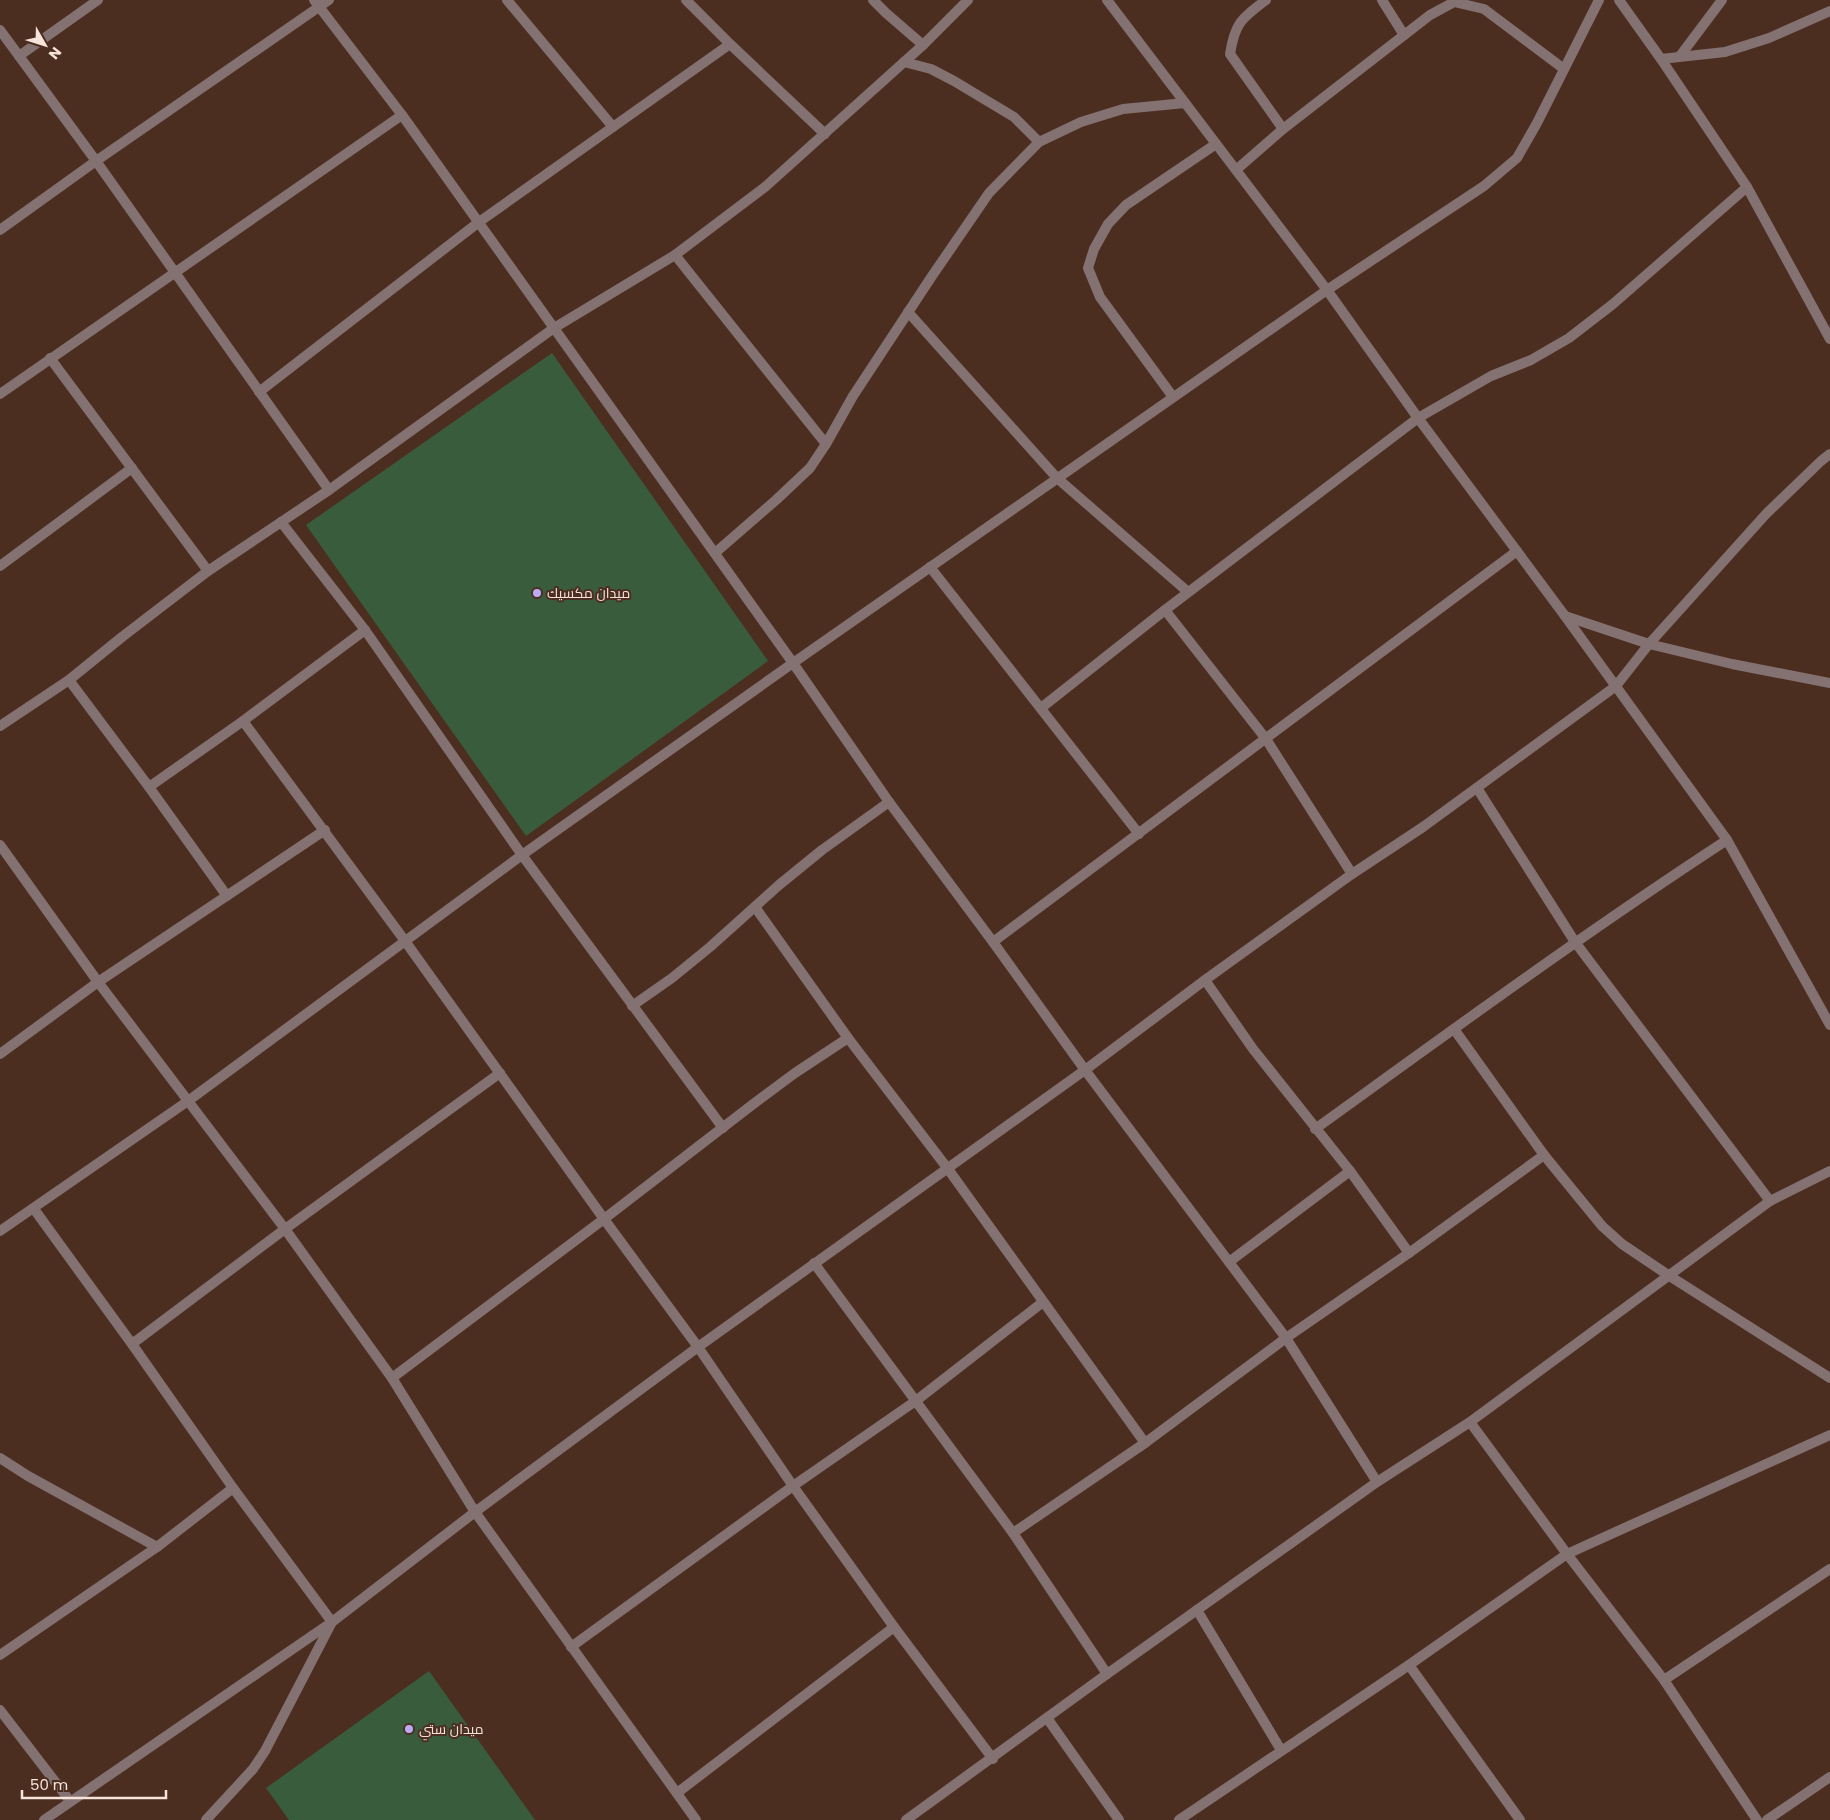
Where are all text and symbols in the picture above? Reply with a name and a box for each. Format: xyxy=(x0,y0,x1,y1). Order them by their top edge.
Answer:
north arrow xyxy=(20,20,70,70)
text: N xyxy=(44,43,66,64)
place label: ميدان مكسيك xyxy=(547,583,630,603)
marker: ميدان مكسيك xyxy=(531,587,543,599)
place label: ميدان ستي xyxy=(419,1719,484,1741)
marker: ميدان ستي xyxy=(403,1723,415,1735)
scale bar xyxy=(22,1768,166,1800)
text: 50 m xyxy=(30,1774,68,1795)

